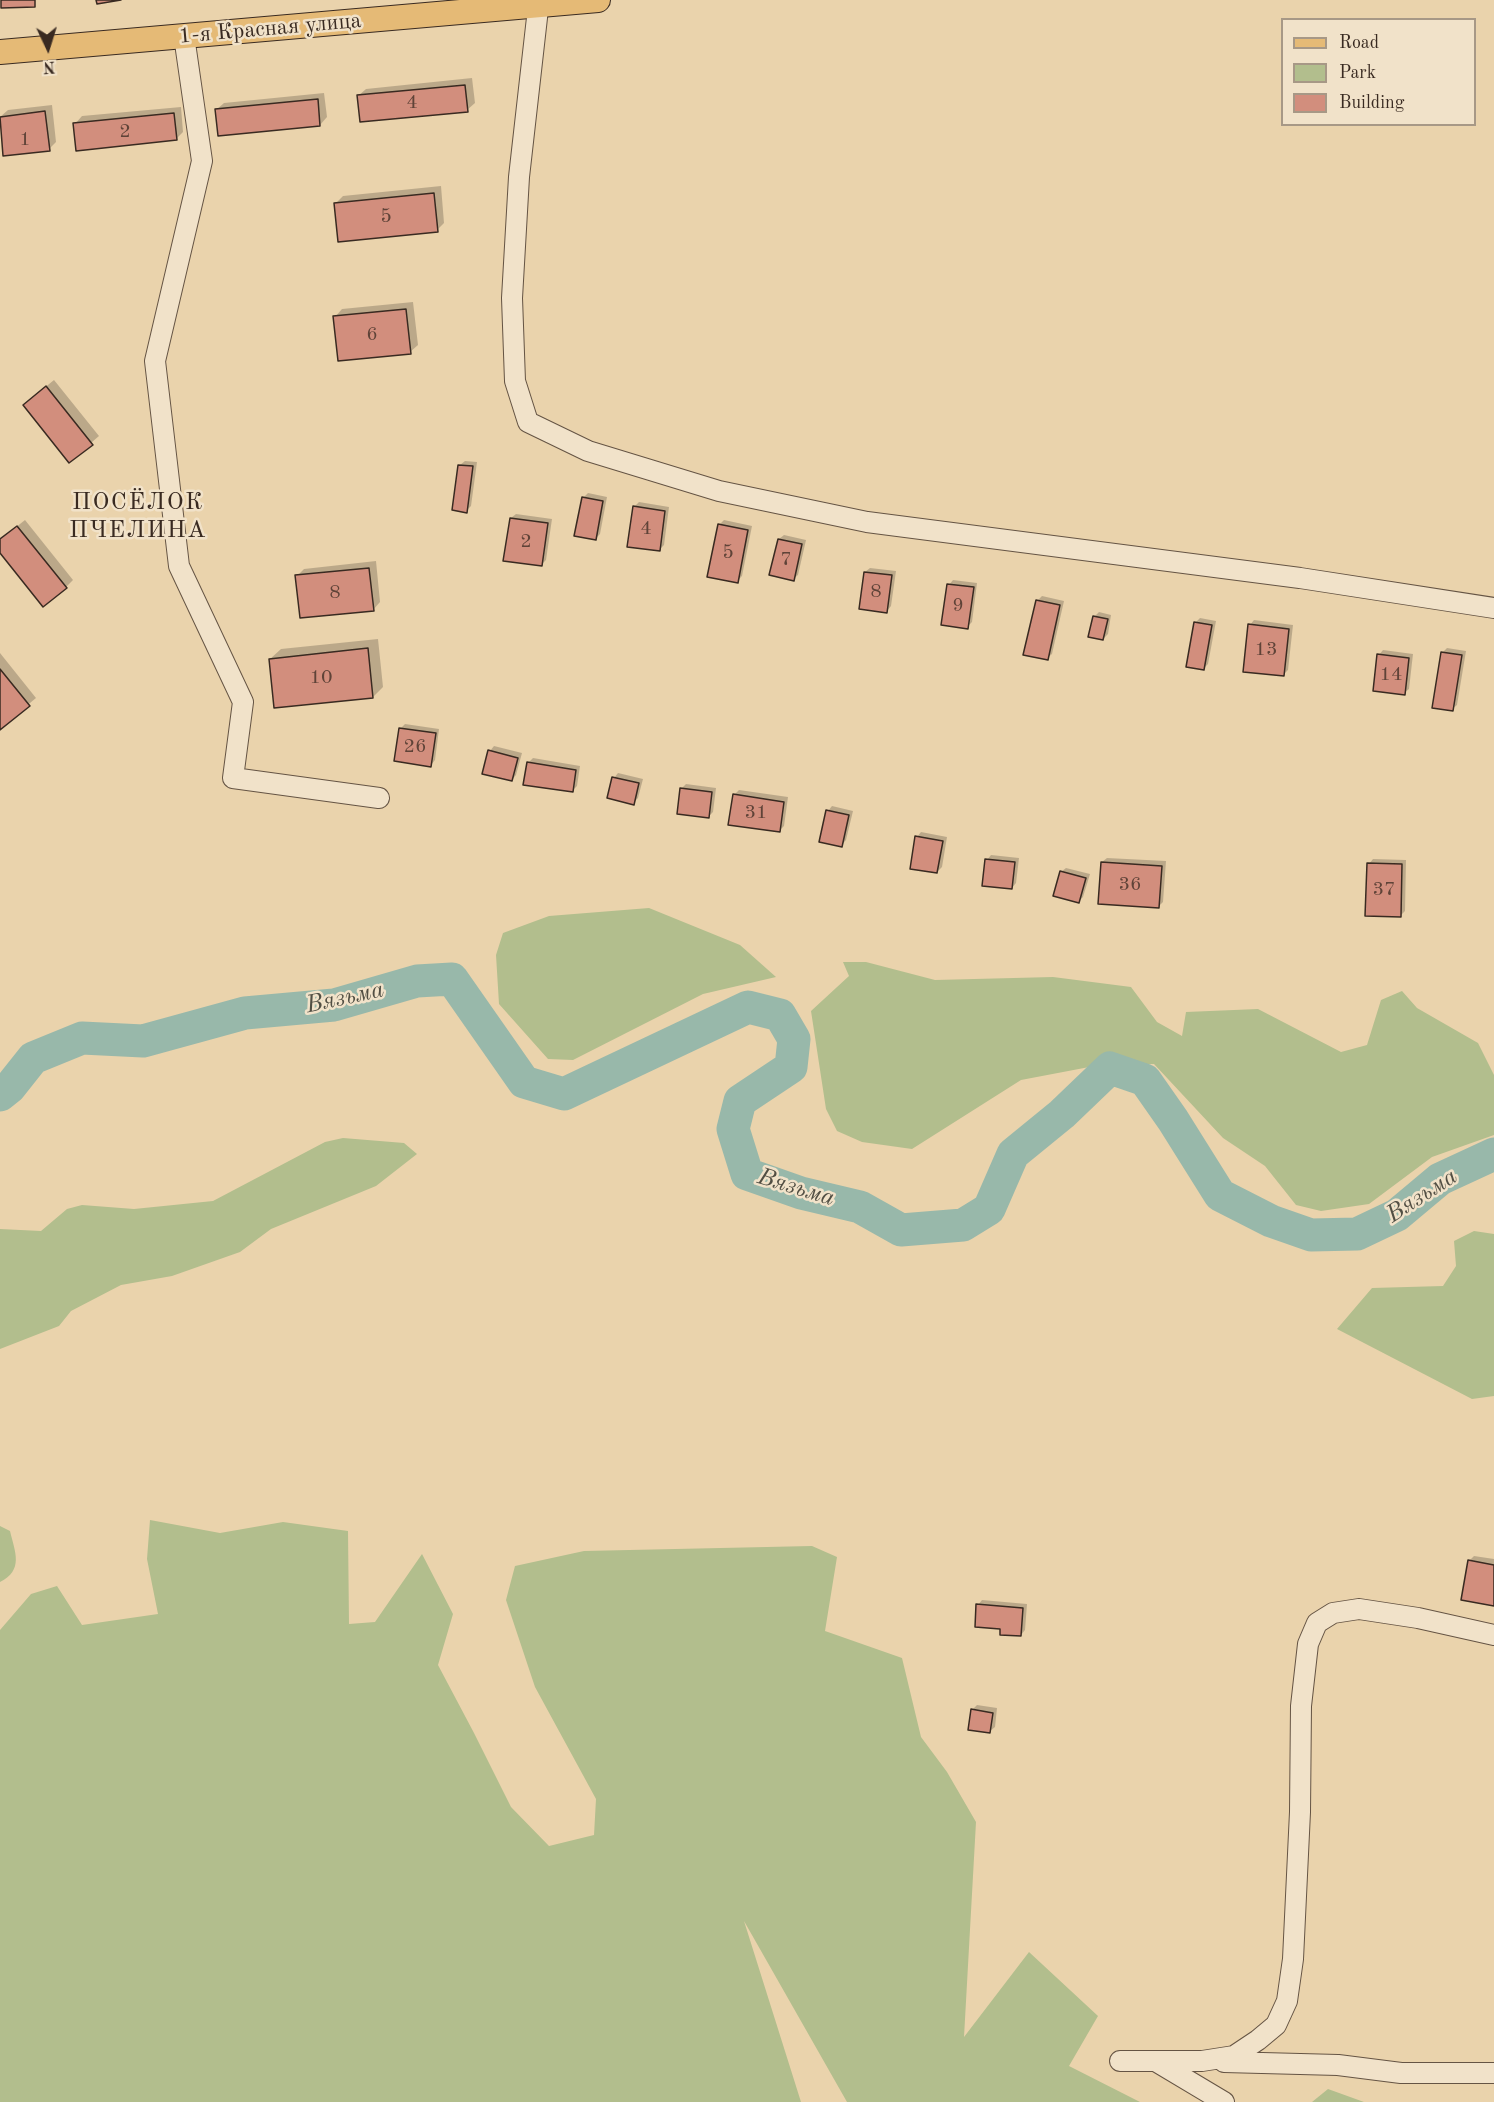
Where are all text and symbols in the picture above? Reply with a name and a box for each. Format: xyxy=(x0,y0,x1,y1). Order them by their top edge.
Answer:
street label: 1-я Красная улица xyxy=(178,8,362,50)
north arrow xyxy=(18,18,78,78)
legend xyxy=(1281,18,1476,126)
text: Road xyxy=(1339,34,1379,52)
text: N xyxy=(43,58,56,74)
text: Park xyxy=(1339,64,1376,82)
house number: 4 xyxy=(406,91,418,115)
text: Building xyxy=(1339,94,1404,112)
house number: 2 xyxy=(119,120,131,144)
house number: 1 xyxy=(19,128,31,152)
house number: 5 xyxy=(380,205,392,229)
house number: 6 xyxy=(366,323,378,347)
district label: ПОСЁЛОК ПЧЕЛИНА xyxy=(69,489,207,545)
house number: 4 xyxy=(640,517,652,541)
house number: 2 xyxy=(520,530,532,554)
house number: 5 xyxy=(722,541,734,565)
house number: 7 xyxy=(780,548,792,572)
house number: 8 xyxy=(870,580,882,604)
house number: 8 xyxy=(329,581,341,605)
house number: 9 xyxy=(952,594,964,618)
house number: 13 xyxy=(1254,638,1278,662)
house number: 14 xyxy=(1379,663,1403,687)
house number: 10 xyxy=(309,666,333,690)
house number: 26 xyxy=(403,735,427,759)
house number: 31 xyxy=(744,801,768,825)
house number: 36 xyxy=(1118,873,1142,897)
house number: 37 xyxy=(1372,878,1396,902)
water label: Вязьма xyxy=(303,976,387,1020)
water label: Вязьма xyxy=(1381,1162,1463,1230)
water label: Вязьма xyxy=(754,1163,838,1213)

